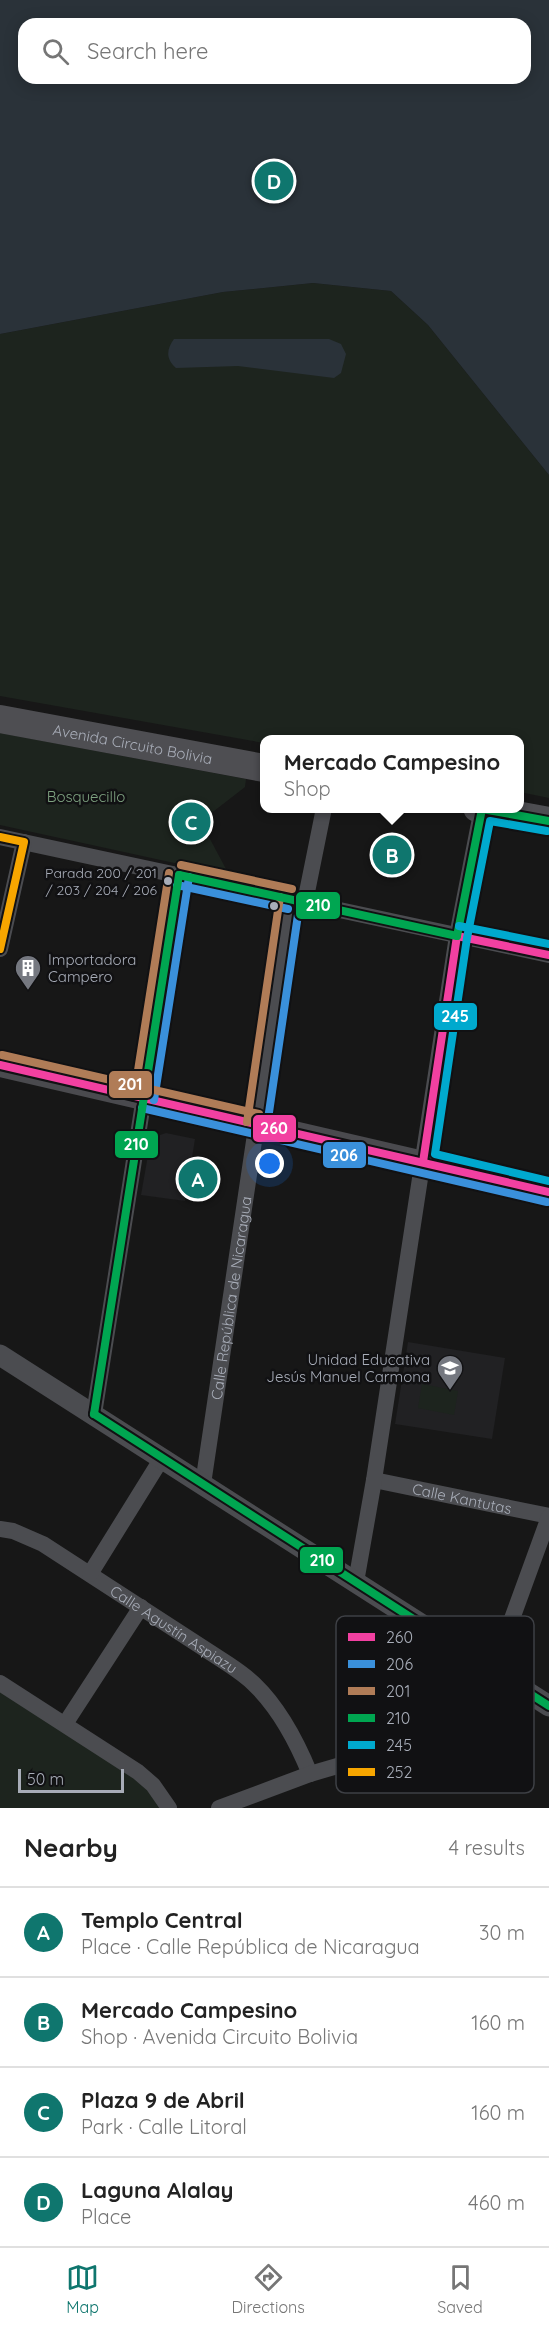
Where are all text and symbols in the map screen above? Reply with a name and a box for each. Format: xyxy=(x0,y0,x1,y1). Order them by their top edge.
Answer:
search box xyxy=(18,18,531,84)
icon: search xyxy=(39,35,72,68)
text: Search here xyxy=(87,37,208,65)
pin: D xyxy=(254,158,294,204)
street label: Avenida Circuito Bolivia xyxy=(51,720,214,768)
popup xyxy=(260,735,524,813)
text: Mercado Campesino xyxy=(284,748,500,776)
text: Shop xyxy=(284,776,331,801)
park label: Bosquecillo xyxy=(47,787,125,806)
pin: C xyxy=(172,800,210,844)
pin: B xyxy=(372,832,412,878)
place label: Parada 200 / 201 / 203 / 204 / 206 xyxy=(45,864,157,899)
marker: Parada 200 / 201 / 203 / 204 / 206 xyxy=(162,875,174,887)
line badge: 210 xyxy=(295,891,341,920)
text: 210 xyxy=(305,895,331,915)
unlabelled marker xyxy=(268,900,280,912)
place label: Importadora Campero xyxy=(48,950,136,986)
building icon: Importadora Campero xyxy=(13,953,43,991)
line badge: 245 xyxy=(433,1002,478,1031)
text: 245 xyxy=(441,1006,469,1026)
line badge: 201 xyxy=(108,1070,153,1099)
text: 201 xyxy=(117,1074,143,1094)
line badge: 260 xyxy=(252,1114,297,1143)
text: 260 xyxy=(260,1118,288,1138)
line badge: 210 xyxy=(114,1130,159,1159)
text: 210 xyxy=(123,1134,149,1154)
line badge: 206 xyxy=(322,1141,367,1169)
text: 206 xyxy=(330,1145,358,1165)
your location xyxy=(255,1149,284,1178)
pin: A xyxy=(178,1156,218,1202)
street label: Calle República de Nicaragua xyxy=(206,1195,255,1401)
place label: Unidad Educativa Jesús Manuel Carmona xyxy=(266,1350,430,1386)
school or university icon: Unidad Educativa Jesús Manuel Carmona xyxy=(435,1353,465,1391)
street label: Calle Kantutas xyxy=(411,1479,514,1518)
line badge: 210 xyxy=(299,1546,344,1574)
text: 210 xyxy=(309,1550,335,1570)
street label: Calle Agustín Aspiazu xyxy=(107,1581,241,1677)
legend xyxy=(336,1616,534,1793)
text: 260 xyxy=(386,1627,413,1647)
text: 206 xyxy=(386,1654,413,1674)
text: 201 xyxy=(386,1681,410,1701)
text: 210 xyxy=(386,1708,410,1728)
text: 245 xyxy=(386,1735,412,1755)
text: 252 xyxy=(386,1762,413,1782)
scale bar xyxy=(18,1766,124,1794)
text: 50 m xyxy=(27,1769,64,1789)
text: Nearby xyxy=(24,1831,118,1864)
text: 4 results xyxy=(449,1835,525,1860)
text: Templo Central xyxy=(81,1906,243,1934)
text: A xyxy=(37,1920,50,1945)
text: 30 m xyxy=(479,1920,525,1945)
text: Place · Calle República de Nicaragua xyxy=(81,1934,420,1959)
text: Mercado Campesino xyxy=(81,1996,297,2024)
text: B xyxy=(37,2010,50,2035)
text: 160 m xyxy=(471,2010,525,2035)
text: Shop · Avenida Circuito Bolivia xyxy=(81,2024,358,2049)
text: Plaza 9 de Abril xyxy=(81,2086,245,2114)
text: C xyxy=(37,2100,50,2125)
text: 160 m xyxy=(471,2100,525,2125)
text: Park · Calle Litoral xyxy=(81,2114,247,2139)
text: Laguna Alalay xyxy=(81,2176,234,2204)
text: D xyxy=(36,2190,51,2215)
text: 460 m xyxy=(468,2190,525,2215)
text: Place xyxy=(81,2204,131,2229)
tab: Map xyxy=(66,2261,99,2317)
tab: Directions xyxy=(232,2261,305,2317)
tab: Saved xyxy=(437,2261,483,2317)

